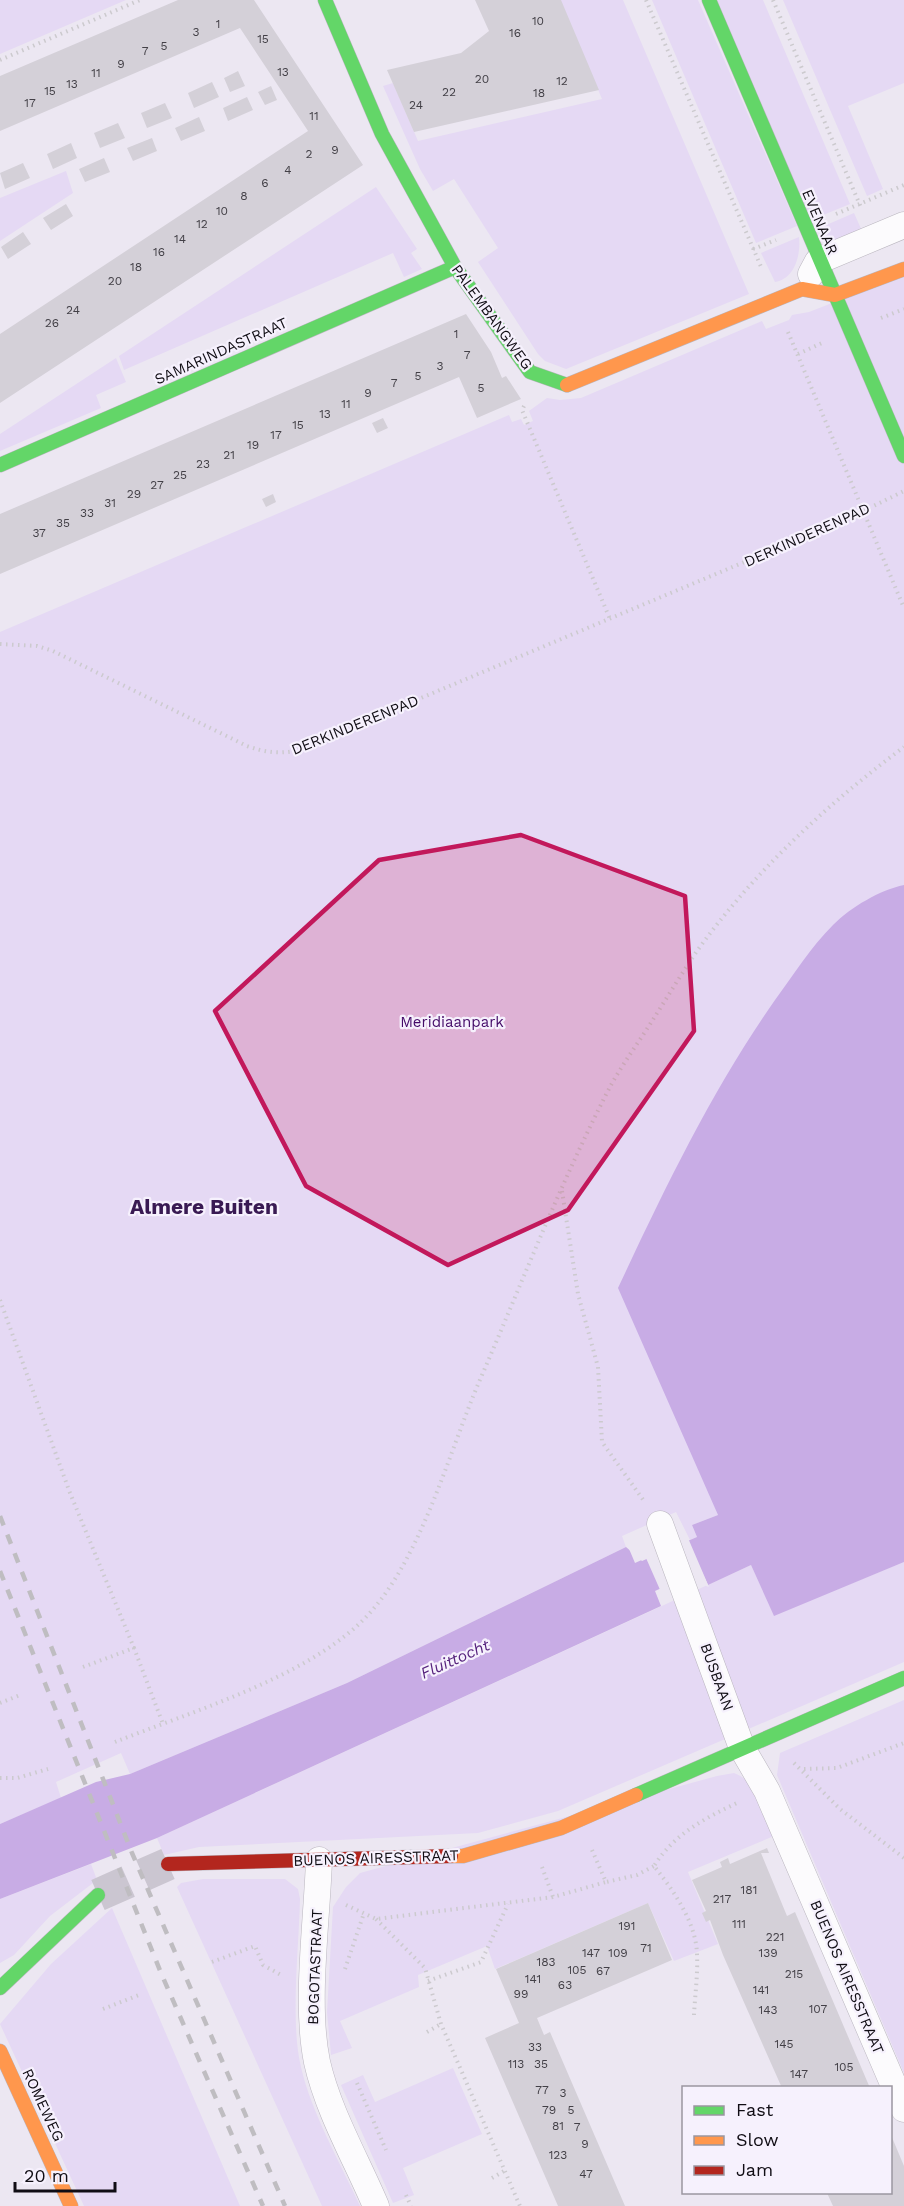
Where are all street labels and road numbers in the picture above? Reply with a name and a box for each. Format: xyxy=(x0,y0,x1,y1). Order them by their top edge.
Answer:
street label: EVENAAR xyxy=(798,186,842,258)
street label: PALEMBANGWEG xyxy=(448,261,536,373)
street label: SAMARINDASTRAAT xyxy=(152,314,290,388)
street label: DERKINDERENPAD xyxy=(741,499,873,571)
street label: DERKINDERENPAD xyxy=(289,691,421,759)
street label: BUSBAAN xyxy=(696,1641,738,1713)
street label: BUENOS AIRESSTRAAT xyxy=(293,1846,459,1870)
street label: BUENOS AIRESSTRAAT xyxy=(806,1897,888,2057)
street label: BOGOTASTRAAT xyxy=(304,1909,326,2025)
street label: ROMEWEG xyxy=(18,2066,68,2144)

